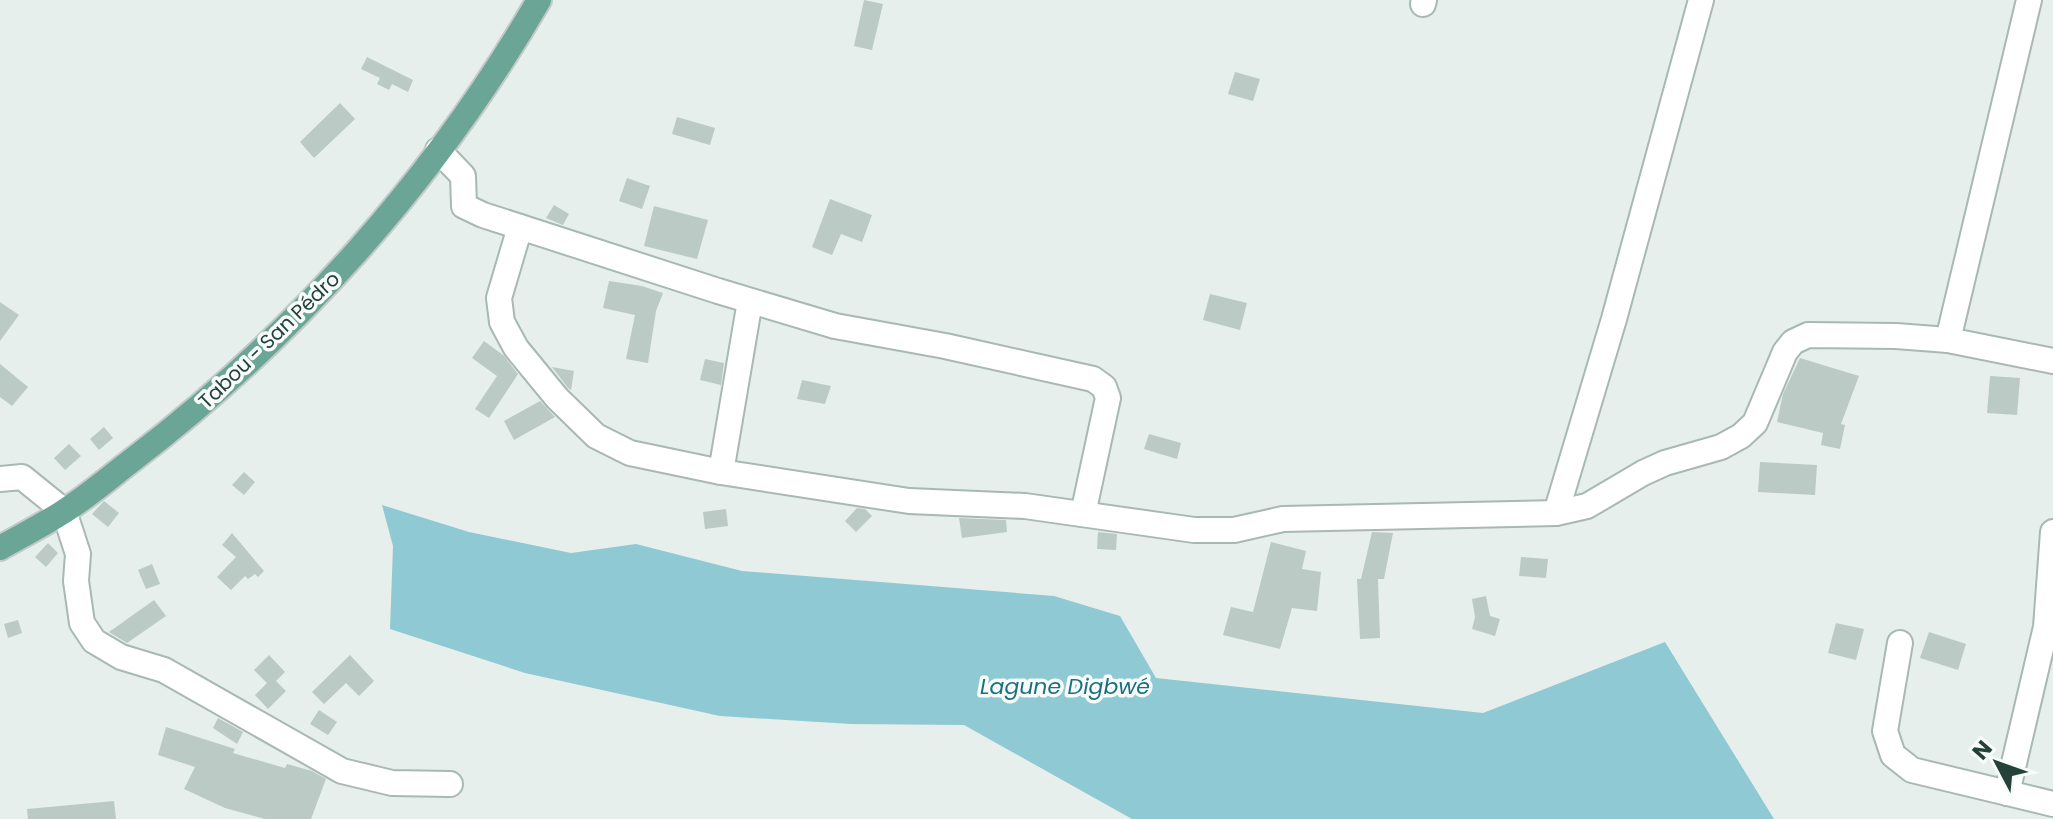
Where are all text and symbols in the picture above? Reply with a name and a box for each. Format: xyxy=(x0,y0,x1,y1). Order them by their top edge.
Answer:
street label: Tabou - San Pédro xyxy=(192,265,346,415)
water label: Lagune Digbwé xyxy=(980,671,1150,702)
north arrow xyxy=(1957,723,2037,803)
text: N xyxy=(1965,734,1999,767)

